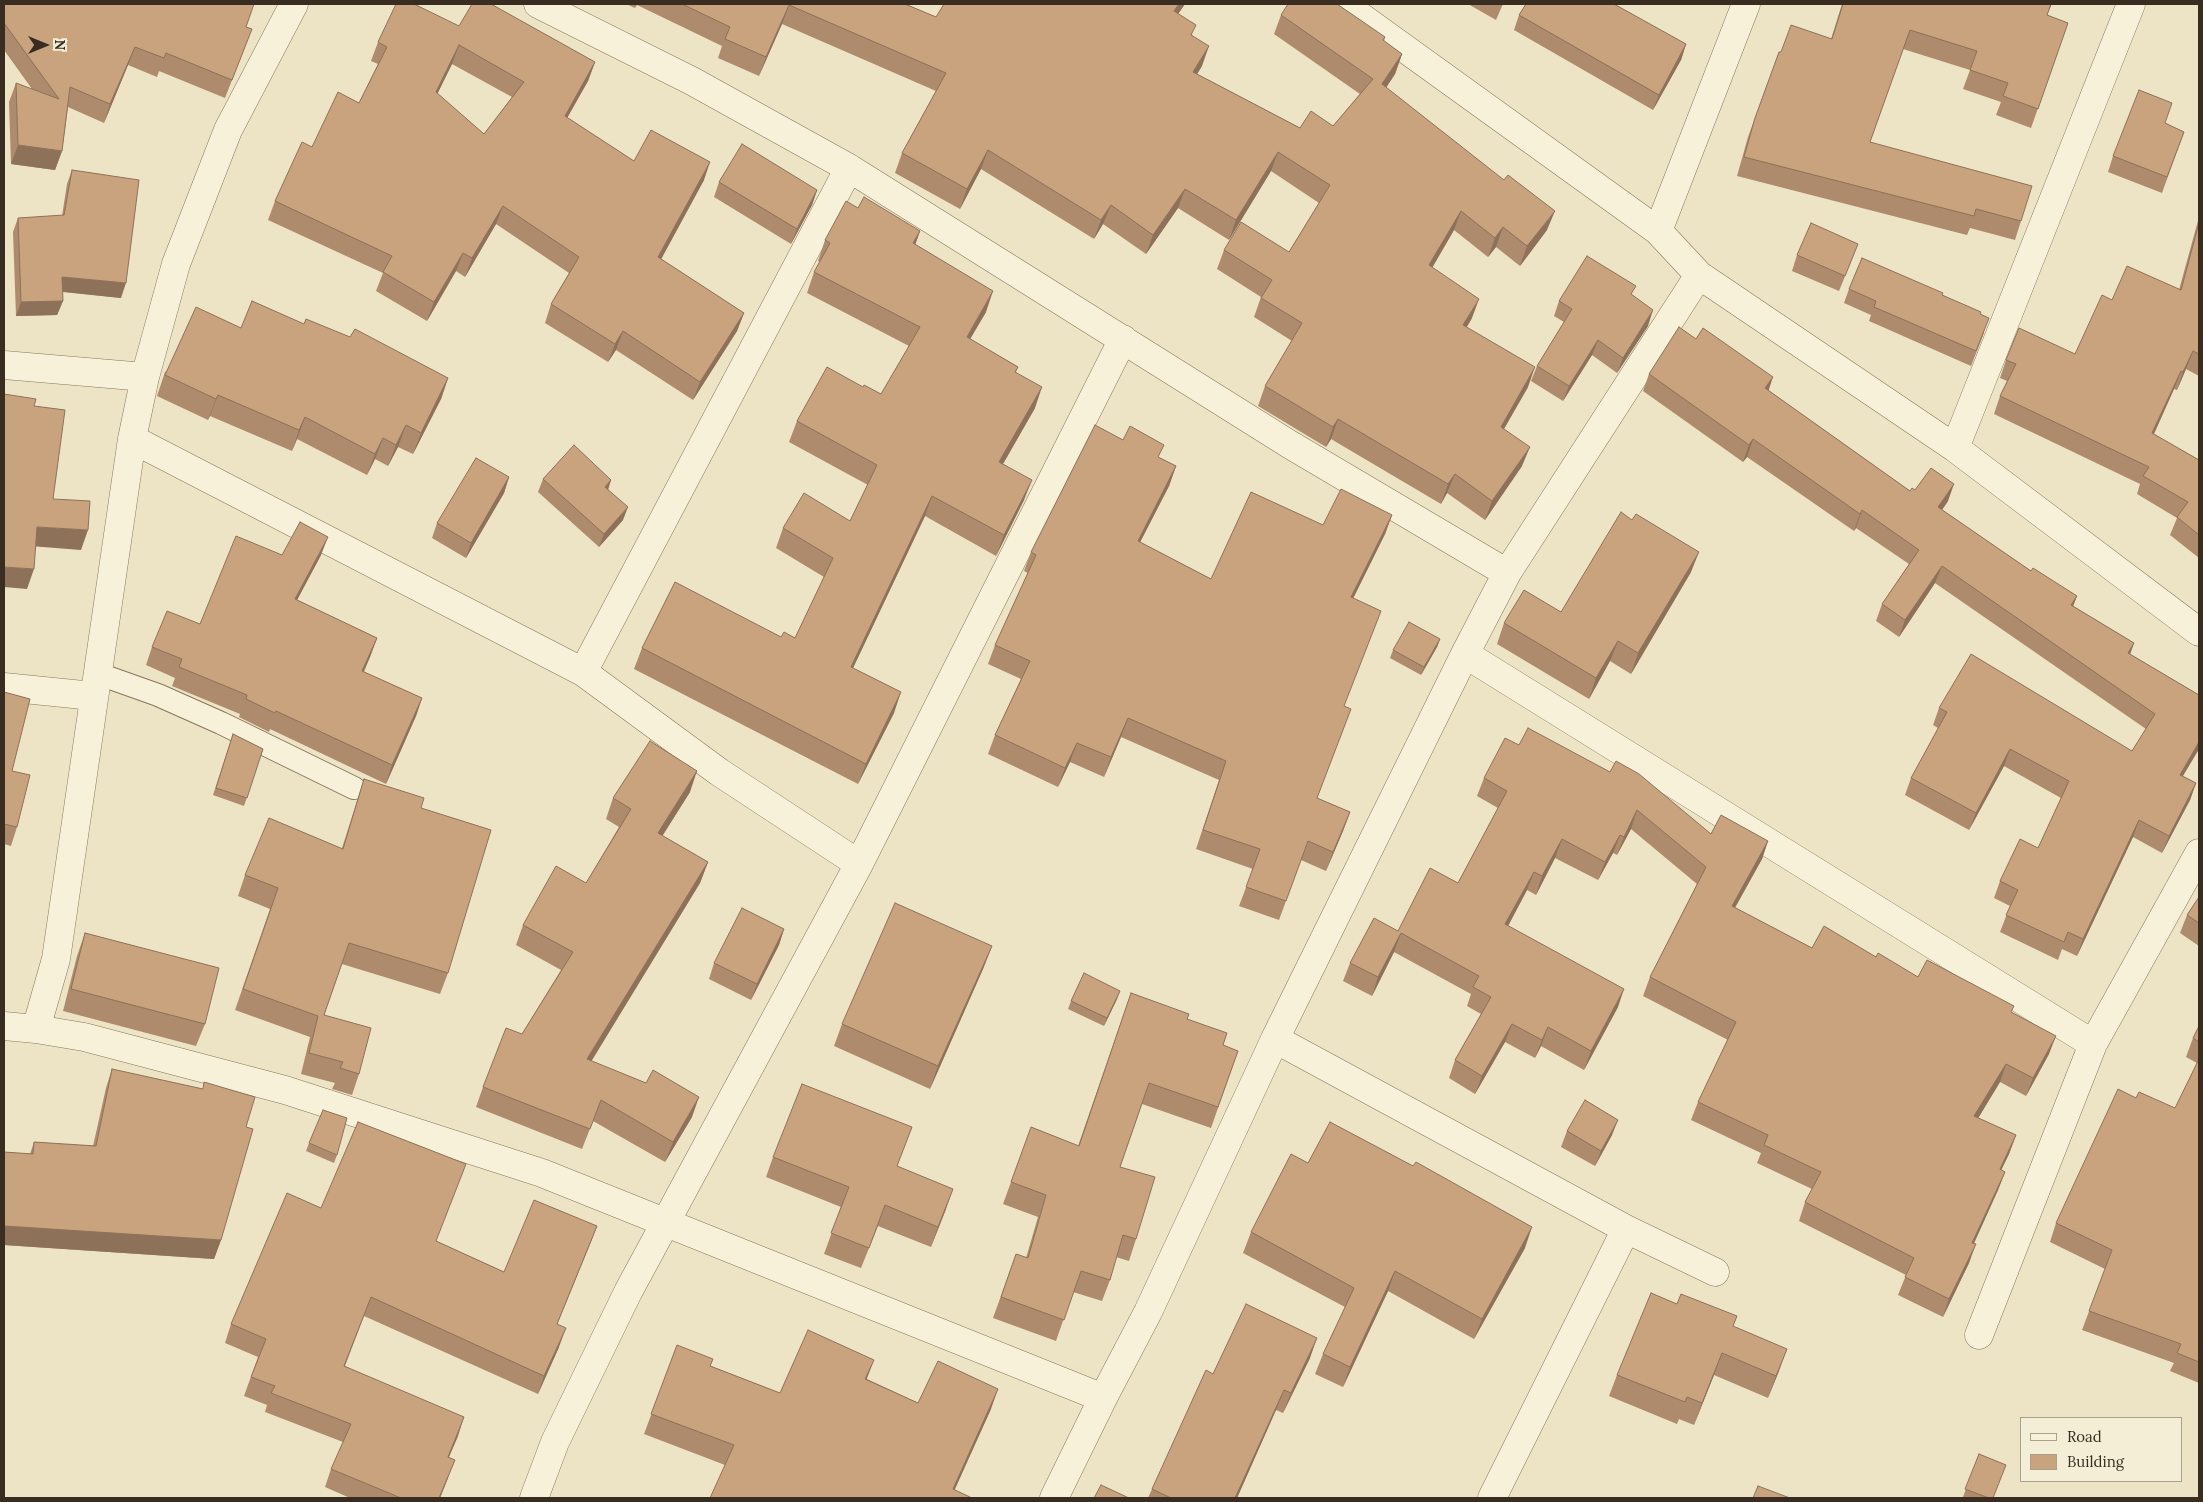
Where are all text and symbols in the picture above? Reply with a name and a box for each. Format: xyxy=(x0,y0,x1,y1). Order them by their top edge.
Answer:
north arrow xyxy=(20,20,70,70)
text: N xyxy=(51,40,69,50)
legend xyxy=(2020,1417,2183,1482)
text: Road xyxy=(2067,1427,2102,1446)
text: Building xyxy=(2067,1452,2124,1471)

